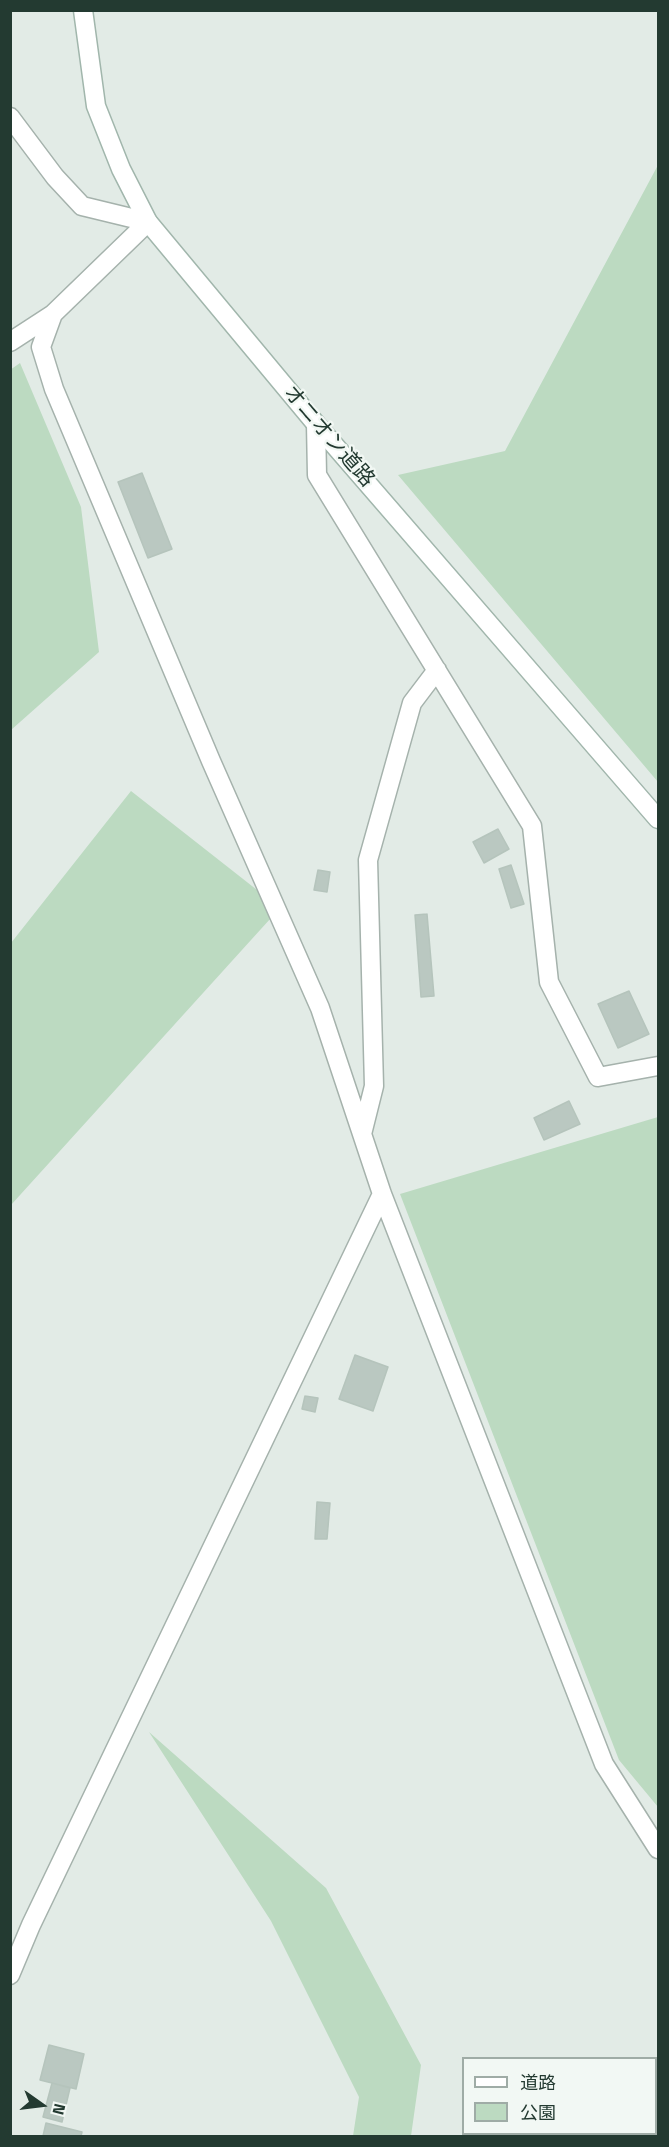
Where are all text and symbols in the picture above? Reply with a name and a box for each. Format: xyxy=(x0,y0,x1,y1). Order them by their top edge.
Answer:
street label: オニオン道路 xyxy=(277,381,379,493)
legend xyxy=(462,2057,657,2135)
text: 道路 xyxy=(520,2069,556,2096)
north arrow xyxy=(12,2075,72,2135)
text: 公園 xyxy=(520,2099,556,2126)
text: N xyxy=(46,2101,72,2118)

